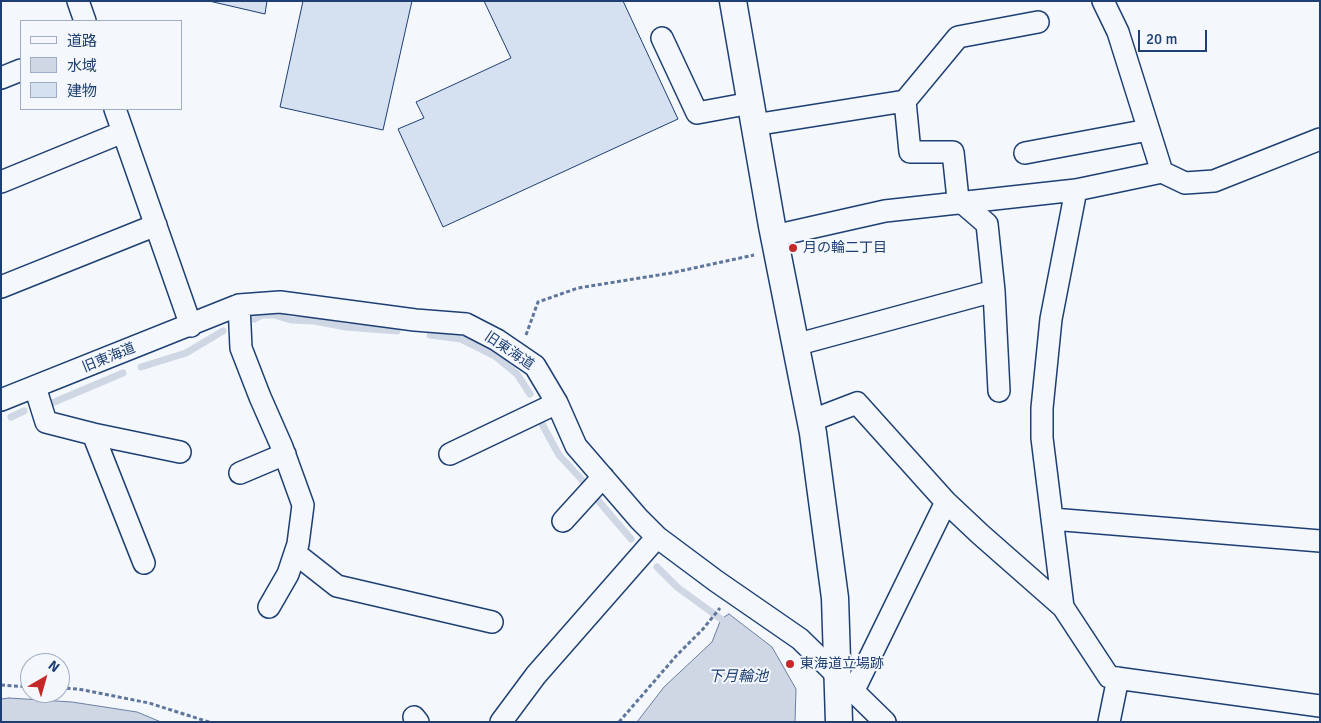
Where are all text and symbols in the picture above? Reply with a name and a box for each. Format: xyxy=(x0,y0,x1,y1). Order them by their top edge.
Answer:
legend xyxy=(20,20,182,110)
scale bar xyxy=(1141,20,1210,52)
text: 20 m xyxy=(1146,30,1177,48)
text: 道路 xyxy=(67,32,97,50)
text: 水域 xyxy=(67,57,97,75)
text: 建物 xyxy=(67,82,97,100)
place label: 月の輪二丁目 xyxy=(803,240,887,256)
marker: 月の輪二丁目 xyxy=(787,242,799,254)
street label: 旧東海道 xyxy=(481,328,537,374)
street label: 旧東海道 xyxy=(80,340,138,376)
north arrow xyxy=(20,653,70,703)
place label: 東海道立場跡 xyxy=(800,656,884,672)
text: N xyxy=(45,657,63,676)
marker: 東海道立場跡 xyxy=(784,658,796,670)
water label: 下月輪池 xyxy=(708,668,768,686)

